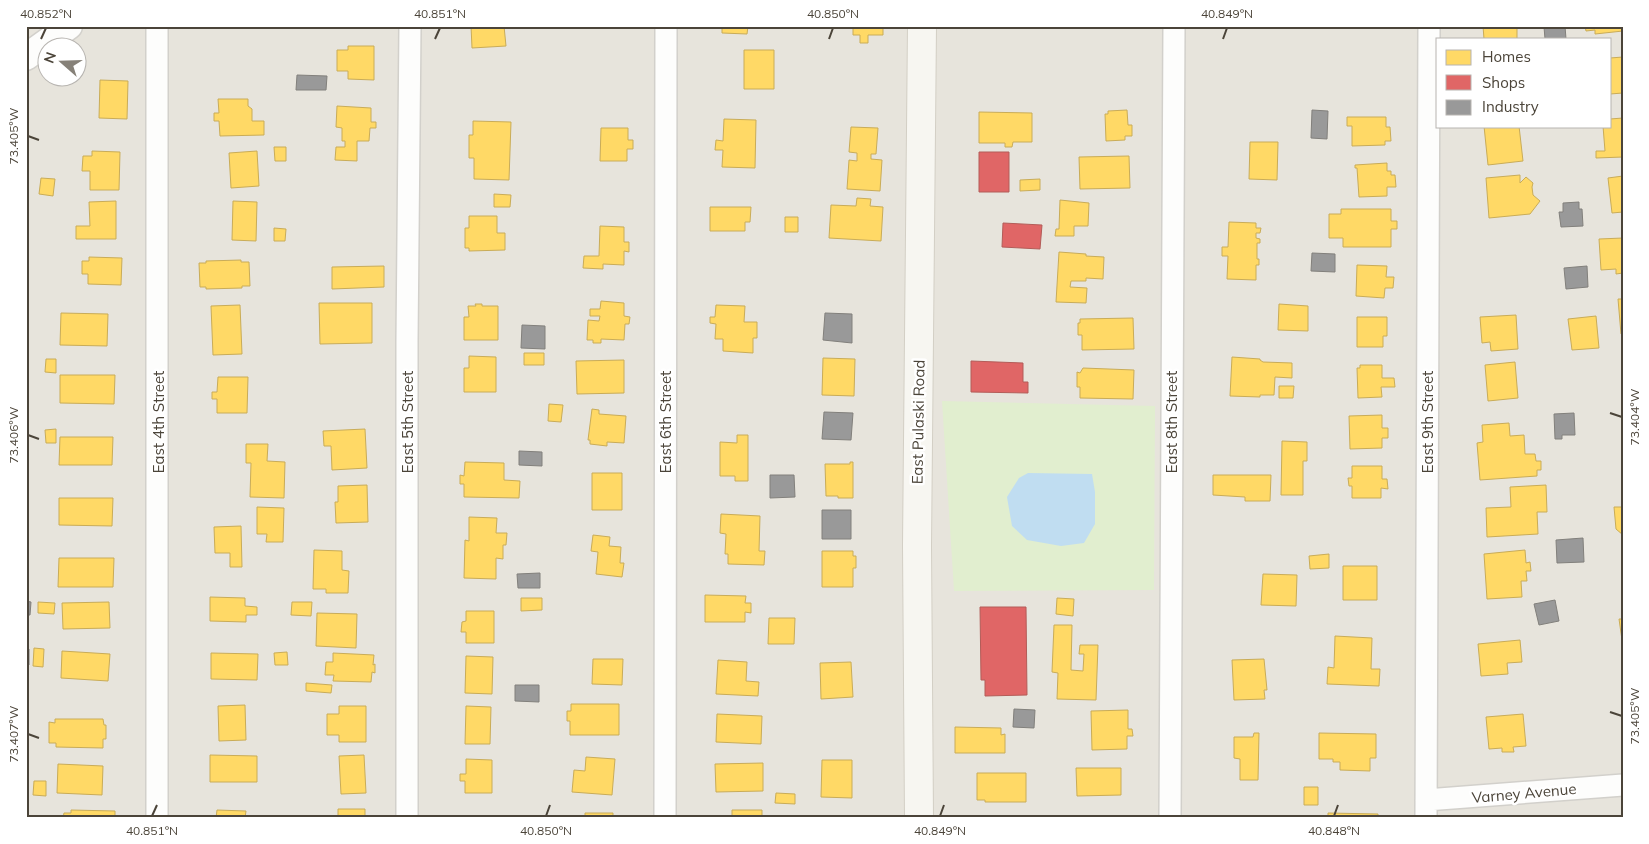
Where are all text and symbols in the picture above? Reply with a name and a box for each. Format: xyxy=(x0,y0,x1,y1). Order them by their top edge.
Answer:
text: 40.852°N xyxy=(20,6,72,21)
text: 40.851°N xyxy=(414,6,466,21)
text: 40.850°N xyxy=(807,6,859,21)
text: 40.849°N xyxy=(1201,6,1253,21)
north arrow xyxy=(38,38,88,88)
legend xyxy=(1436,38,1612,128)
text: Homes xyxy=(1482,47,1531,66)
text: N xyxy=(40,50,60,66)
text: Shops xyxy=(1482,73,1525,92)
text: Industry xyxy=(1482,97,1539,116)
text: 73.405°W xyxy=(6,108,21,164)
street label: East Pulaski Road xyxy=(907,360,929,484)
street label: East 4th Street xyxy=(149,371,168,473)
street label: East 5th Street xyxy=(398,371,417,473)
street label: East 6th Street xyxy=(656,371,675,473)
street label: East 8th Street xyxy=(1162,371,1181,473)
street label: East 9th Street xyxy=(1418,371,1437,473)
text: 73.404°W xyxy=(1627,389,1642,445)
text: 73.406°W xyxy=(6,407,21,463)
text: 73.405°W xyxy=(1627,688,1642,744)
text: 73.407°W xyxy=(6,706,21,762)
street label: Varney Avenue xyxy=(1471,779,1577,807)
text: 40.851°N xyxy=(126,823,178,838)
text: 40.850°N xyxy=(520,823,572,838)
text: 40.849°N xyxy=(914,823,966,838)
text: 40.848°N xyxy=(1308,823,1360,838)

